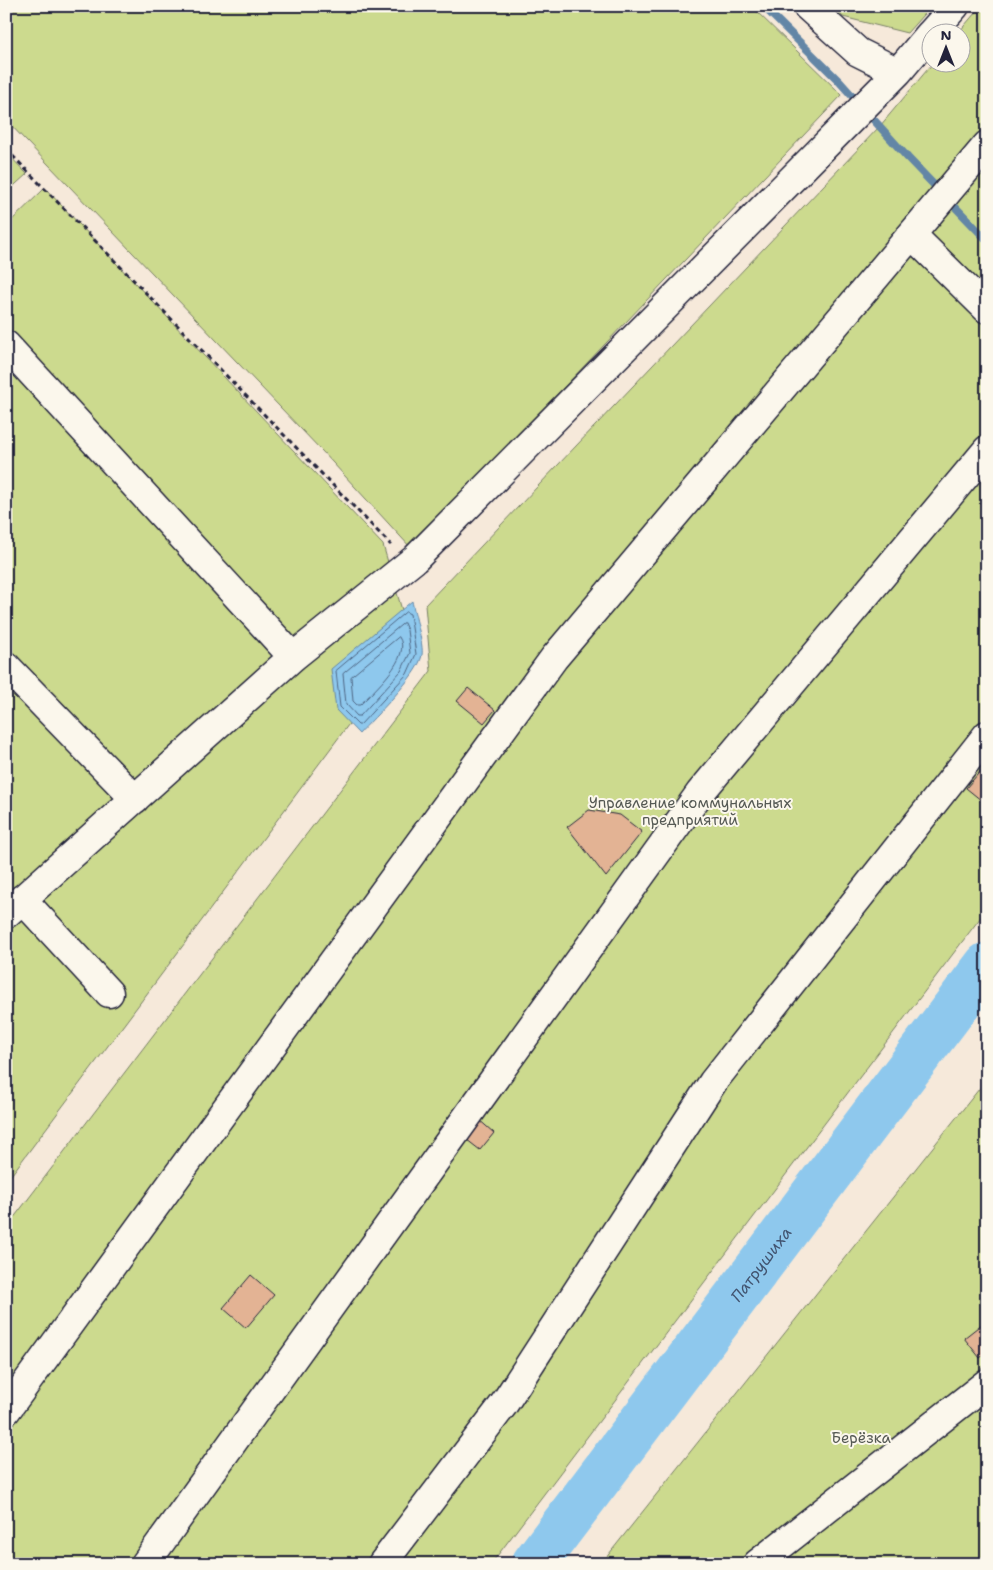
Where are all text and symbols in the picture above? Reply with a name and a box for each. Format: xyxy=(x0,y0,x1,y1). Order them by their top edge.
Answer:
north arrow xyxy=(920,22,970,72)
text: N xyxy=(940,26,952,44)
park label: Управление коммунальных предприятий xyxy=(589,793,791,830)
water label: Патрушиха xyxy=(726,1222,796,1306)
park label: Берёзка xyxy=(831,1428,891,1448)

